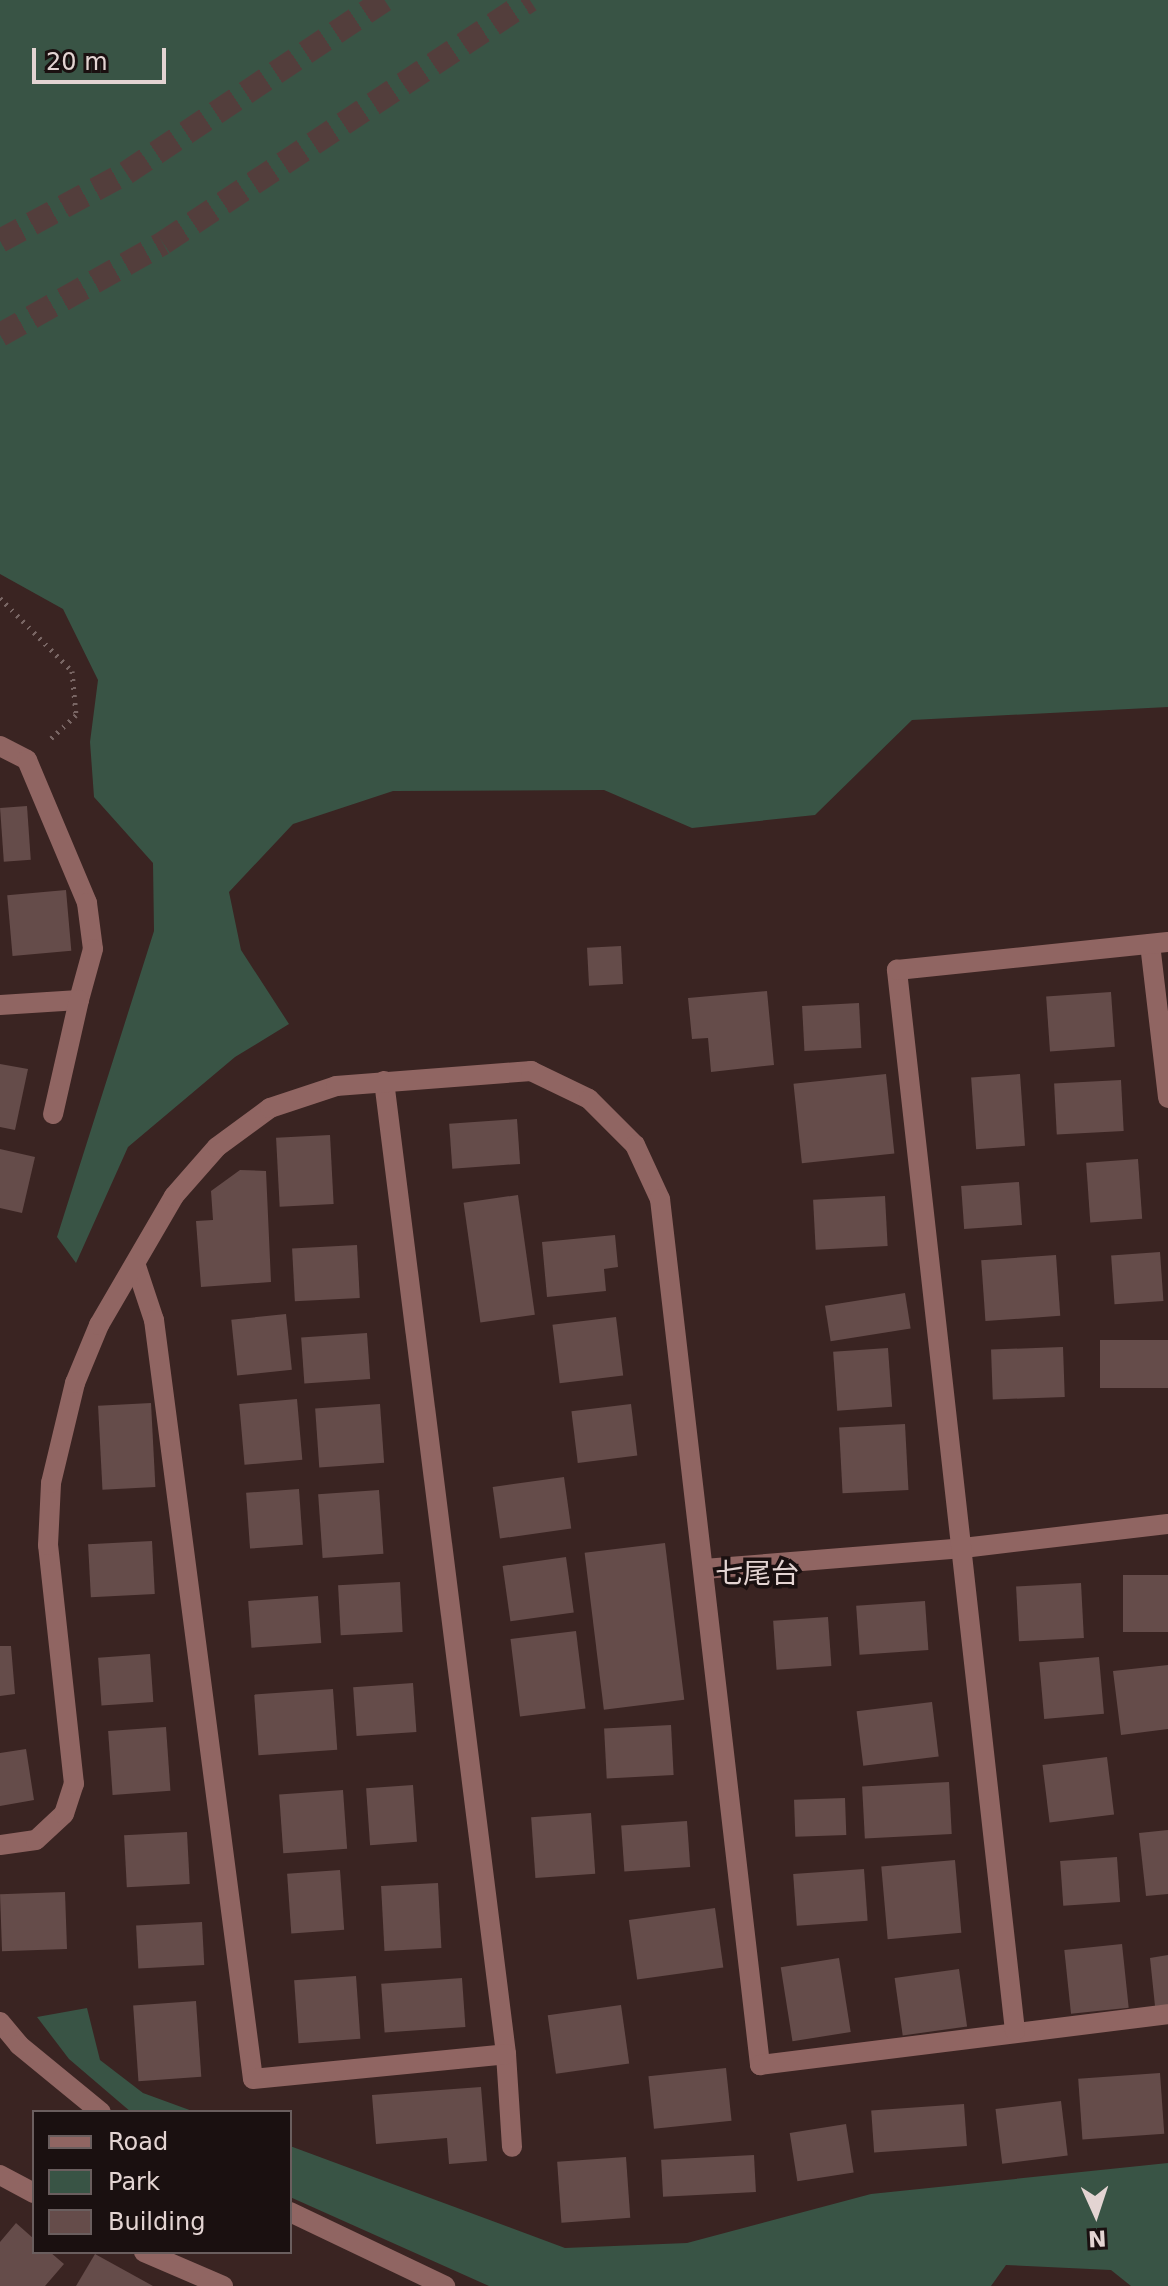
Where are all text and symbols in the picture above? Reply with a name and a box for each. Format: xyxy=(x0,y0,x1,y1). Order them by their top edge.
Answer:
scale bar xyxy=(36,32,170,82)
text: 20 m xyxy=(46,48,108,76)
district label: 七尾台 xyxy=(715,1557,799,1591)
legend xyxy=(32,2110,292,2254)
text: Road xyxy=(108,2128,168,2156)
text: Park xyxy=(108,2168,160,2196)
north arrow xyxy=(1056,2174,1136,2254)
text: Building xyxy=(108,2208,205,2236)
text: N xyxy=(1087,2226,1107,2251)

